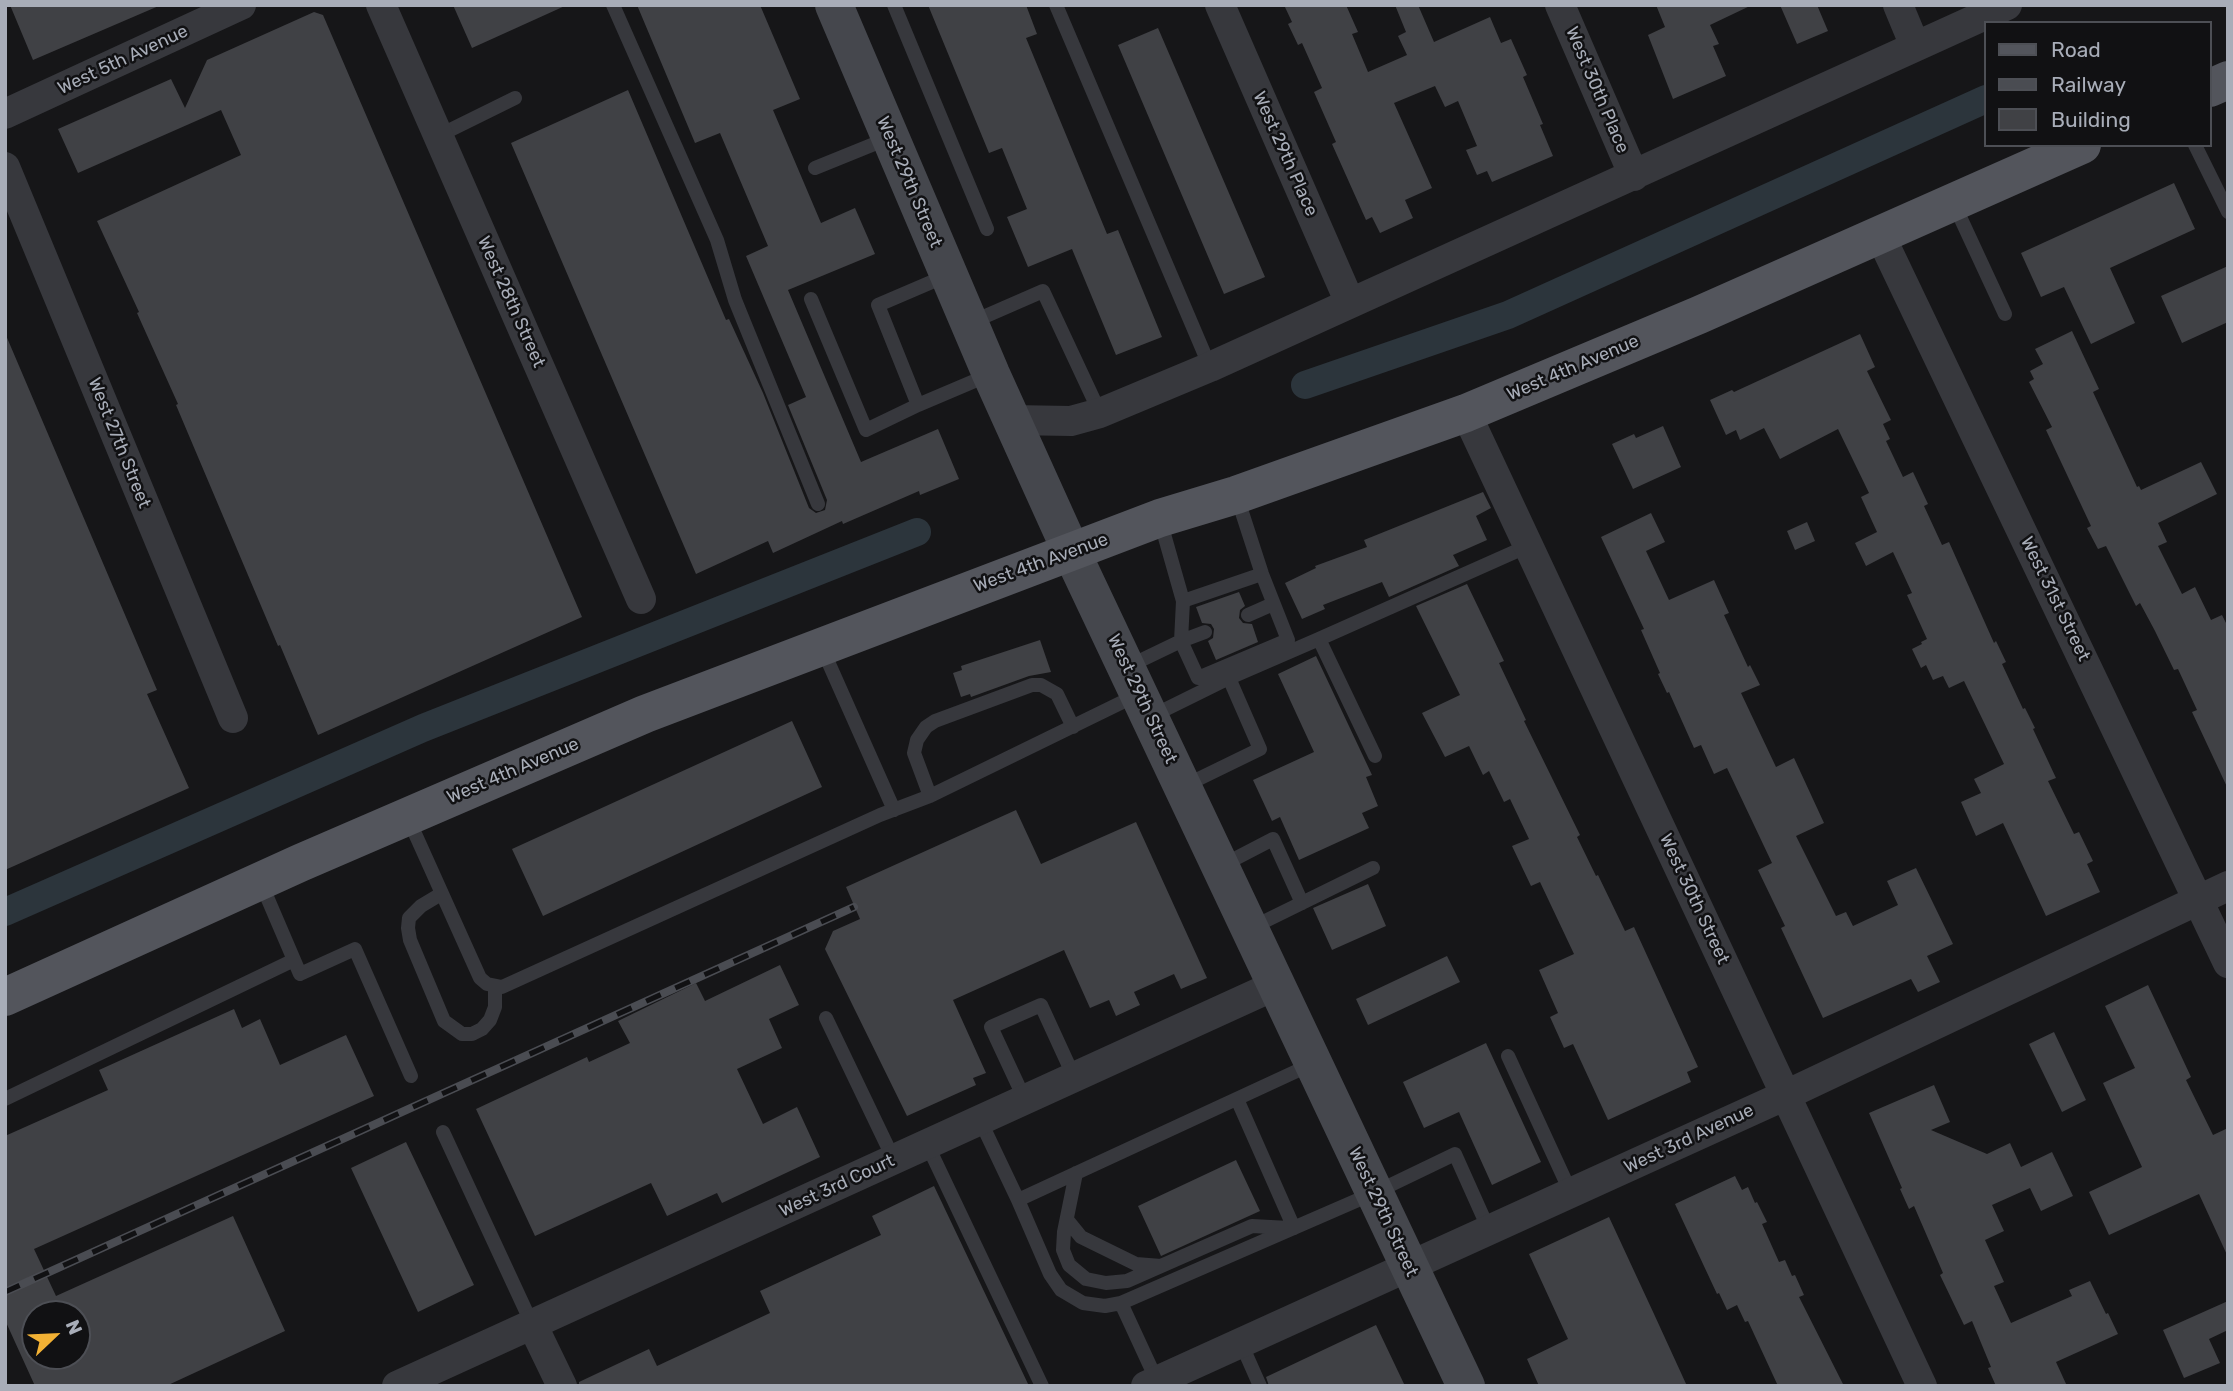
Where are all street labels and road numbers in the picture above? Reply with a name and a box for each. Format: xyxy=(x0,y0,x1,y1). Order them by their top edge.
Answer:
street label: West 5th Avenue xyxy=(55,20,191,100)
street label: West 30th Place xyxy=(1561,24,1633,156)
street label: West 29th Place xyxy=(1248,88,1322,220)
street label: West 29th Street xyxy=(872,113,946,251)
street label: West 28th Street xyxy=(472,233,550,371)
street label: West 4th Avenue xyxy=(1504,330,1642,406)
street label: West 27th Street xyxy=(83,375,155,511)
street label: West 4th Avenue xyxy=(971,529,1111,597)
street label: West 31st Street xyxy=(2016,533,2094,665)
street label: West 29th Street xyxy=(1103,631,1181,767)
street label: West 4th Avenue xyxy=(444,733,582,809)
street label: West 30th Street xyxy=(1654,830,1734,968)
street label: West 3rd Avenue xyxy=(1621,1100,1757,1178)
street label: West 29th Street xyxy=(1344,1144,1422,1280)
street label: West 3rd Court xyxy=(776,1150,898,1222)

